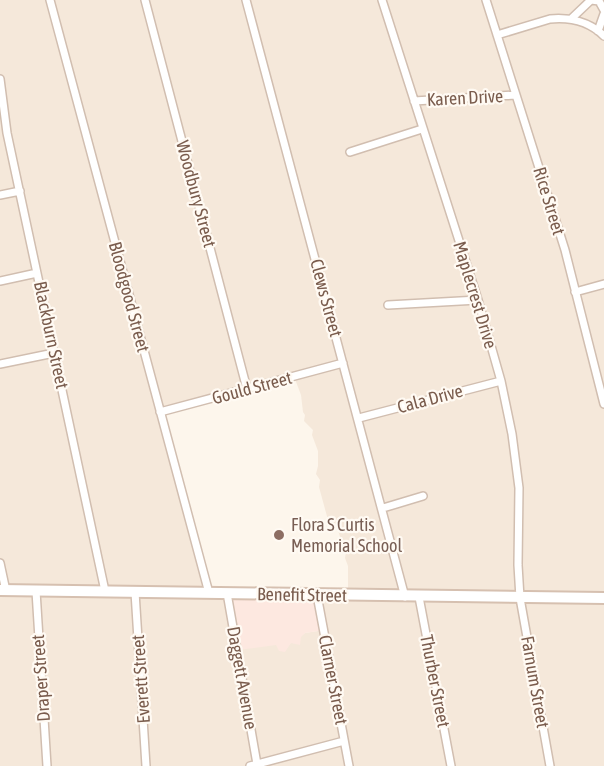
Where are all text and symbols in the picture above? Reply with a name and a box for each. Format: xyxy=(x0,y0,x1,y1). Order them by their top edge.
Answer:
street label: Karen Drive xyxy=(426,85,504,110)
street label: Woodbury Street xyxy=(172,138,221,250)
street label: Rice Street xyxy=(529,164,570,237)
street label: Bloodgood Street xyxy=(105,239,154,354)
street label: Maplecrest Drive xyxy=(449,239,502,351)
street label: Clews Street xyxy=(306,257,347,339)
street label: Blackburn Street xyxy=(30,279,73,391)
street label: Gould Street xyxy=(210,367,294,408)
street label: Cala Drive xyxy=(395,380,465,417)
place label: Flora S Curtis Memorial School xyxy=(291,514,403,556)
marker: Flora S Curtis Memorial School xyxy=(272,528,286,542)
street label: Benefit Street xyxy=(257,583,347,606)
street label: Daggett Avenue xyxy=(223,625,262,731)
street label: Clarner Street xyxy=(315,633,352,726)
street label: Thurber Street xyxy=(416,633,455,729)
street label: Draper Street xyxy=(27,634,54,722)
street label: Everett Street xyxy=(127,634,154,724)
street label: Farnum Street xyxy=(517,634,554,729)

